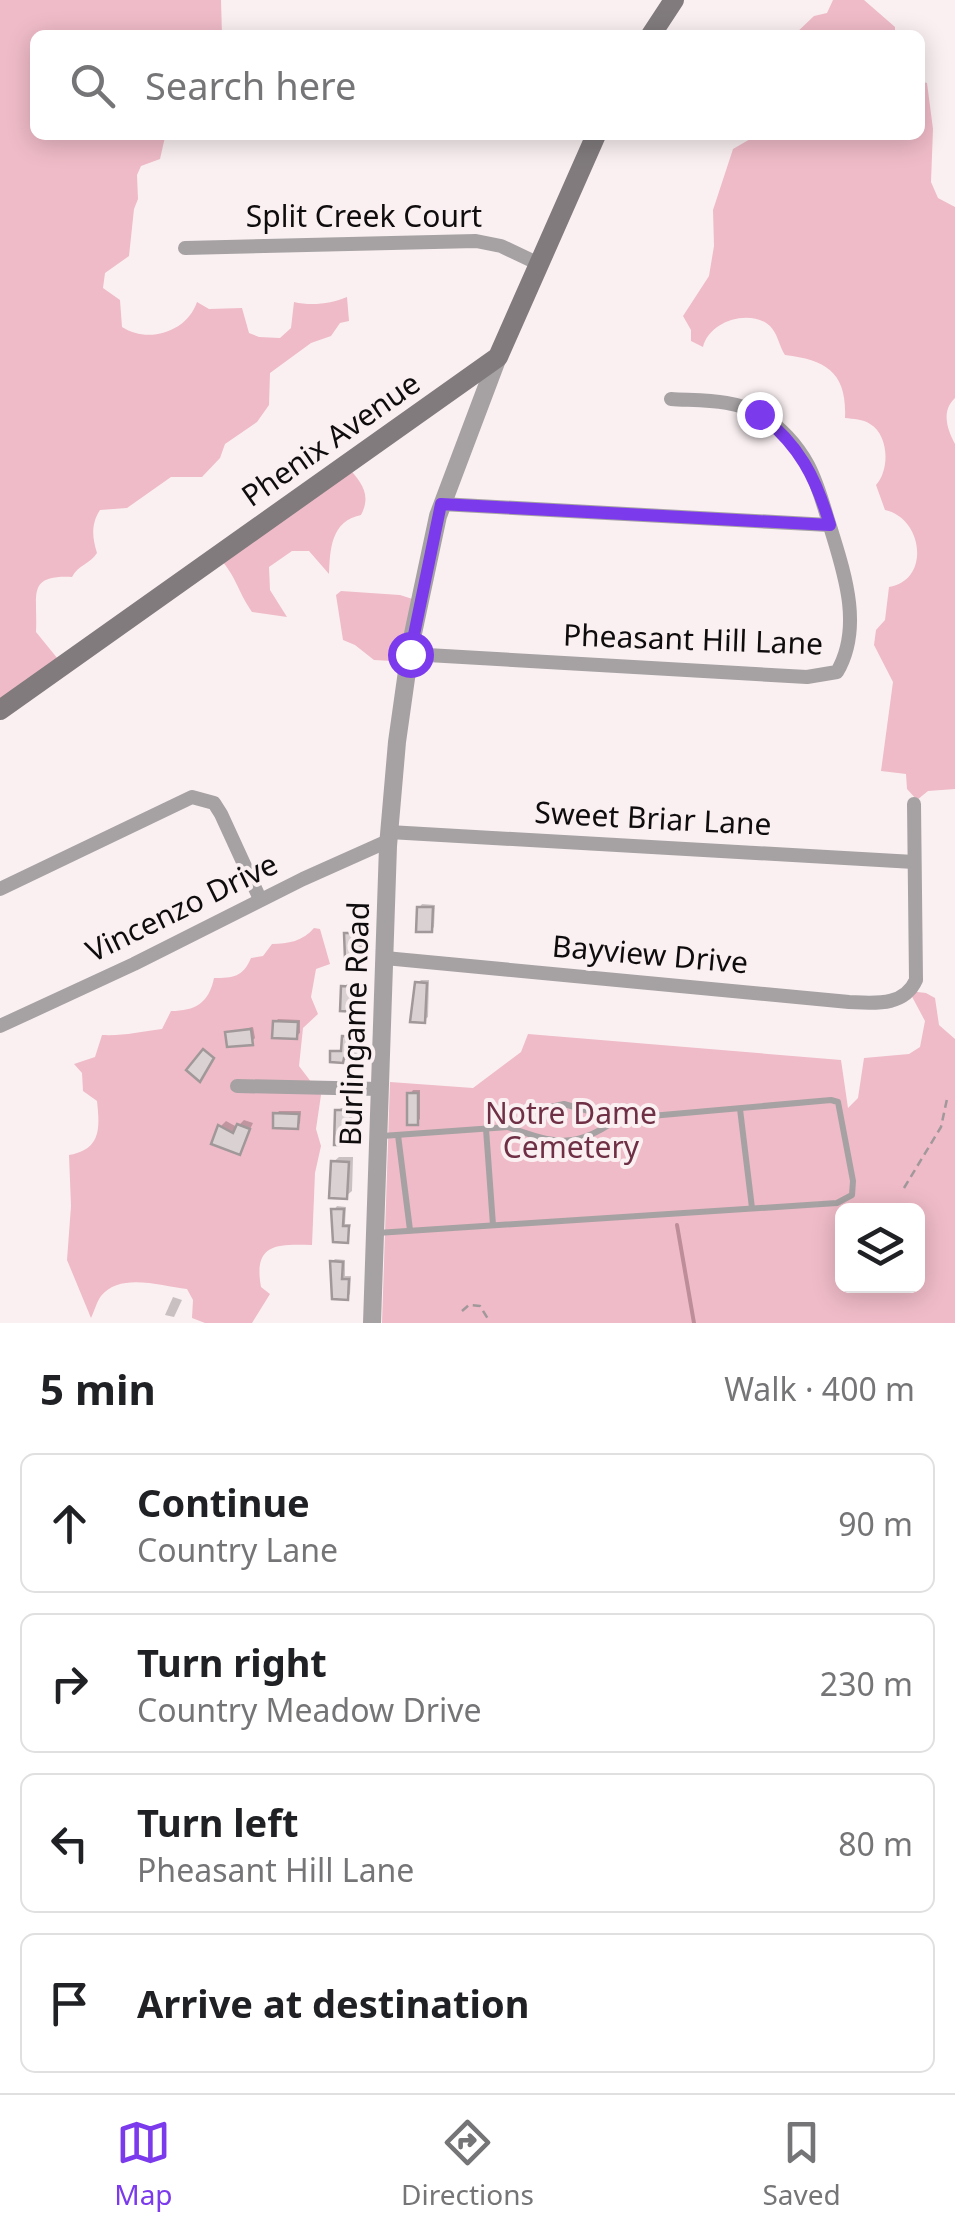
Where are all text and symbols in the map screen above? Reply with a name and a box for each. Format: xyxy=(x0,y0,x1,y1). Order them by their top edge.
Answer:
search box xyxy=(30,30,925,140)
icon: search xyxy=(65,58,120,113)
text: Search here xyxy=(145,59,356,111)
street label: Split Creek Court xyxy=(246,195,482,236)
street label: Phenix Avenue xyxy=(233,362,427,515)
route end xyxy=(737,392,783,438)
street label: Pheasant Hill Lane xyxy=(562,613,824,664)
route start xyxy=(388,632,434,678)
street label: Sweet Briar Lane xyxy=(534,791,773,844)
street label: Vincenzo Drive xyxy=(79,843,284,971)
street label: Burlingame Road xyxy=(329,901,378,1147)
street label: Bayview Drive xyxy=(550,925,750,982)
park label: Notre Dame Cemetery xyxy=(485,1092,657,1167)
map controls xyxy=(835,1203,925,1293)
button: layers xyxy=(835,1203,925,1293)
text: 5 min xyxy=(40,1360,156,1417)
text: Walk · 400 m xyxy=(724,1367,915,1410)
text: Continue xyxy=(137,1476,310,1528)
icon: ahead xyxy=(42,1496,97,1551)
text: 90 m xyxy=(838,1502,913,1545)
text: Country Lane xyxy=(137,1528,338,1571)
text: Turn right xyxy=(137,1636,327,1688)
icon: right xyxy=(42,1656,97,1711)
text: 230 m xyxy=(820,1662,913,1705)
text: Country Meadow Drive xyxy=(137,1688,482,1731)
text: Turn left xyxy=(137,1796,299,1848)
icon: left xyxy=(42,1816,97,1871)
text: 80 m xyxy=(838,1822,913,1865)
text: Pheasant Hill Lane xyxy=(137,1848,414,1891)
icon: arrive xyxy=(42,1976,97,2031)
text: Arrive at destination xyxy=(137,1977,529,2029)
tab: Map xyxy=(114,2115,173,2213)
tab: Directions xyxy=(401,2115,534,2213)
tab: Saved xyxy=(762,2115,841,2213)

